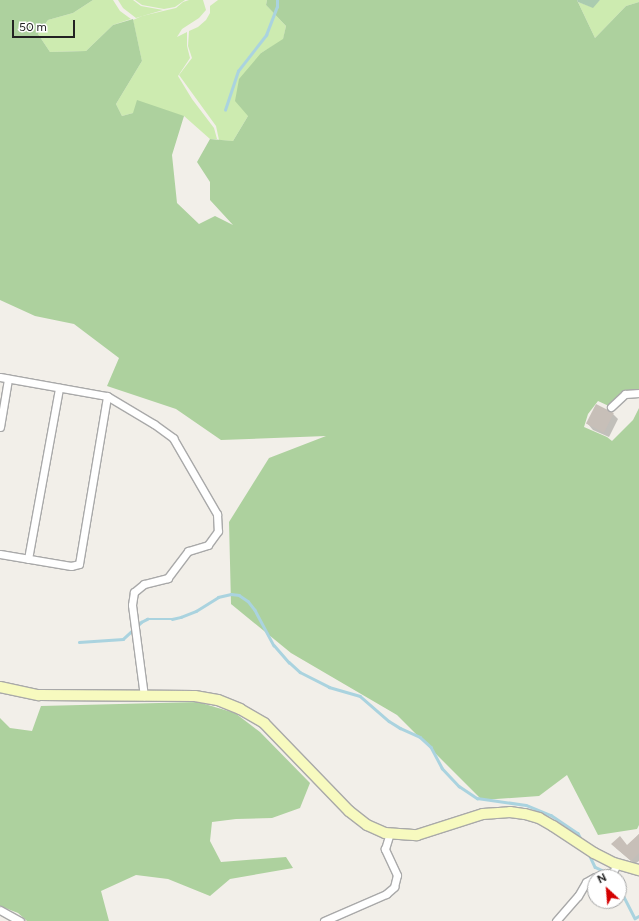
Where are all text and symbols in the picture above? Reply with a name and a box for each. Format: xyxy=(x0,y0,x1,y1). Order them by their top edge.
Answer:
scale bar xyxy=(14,12,77,38)
text: 50 m xyxy=(19,20,47,34)
north arrow xyxy=(587,869,627,909)
text: N xyxy=(595,871,609,886)

